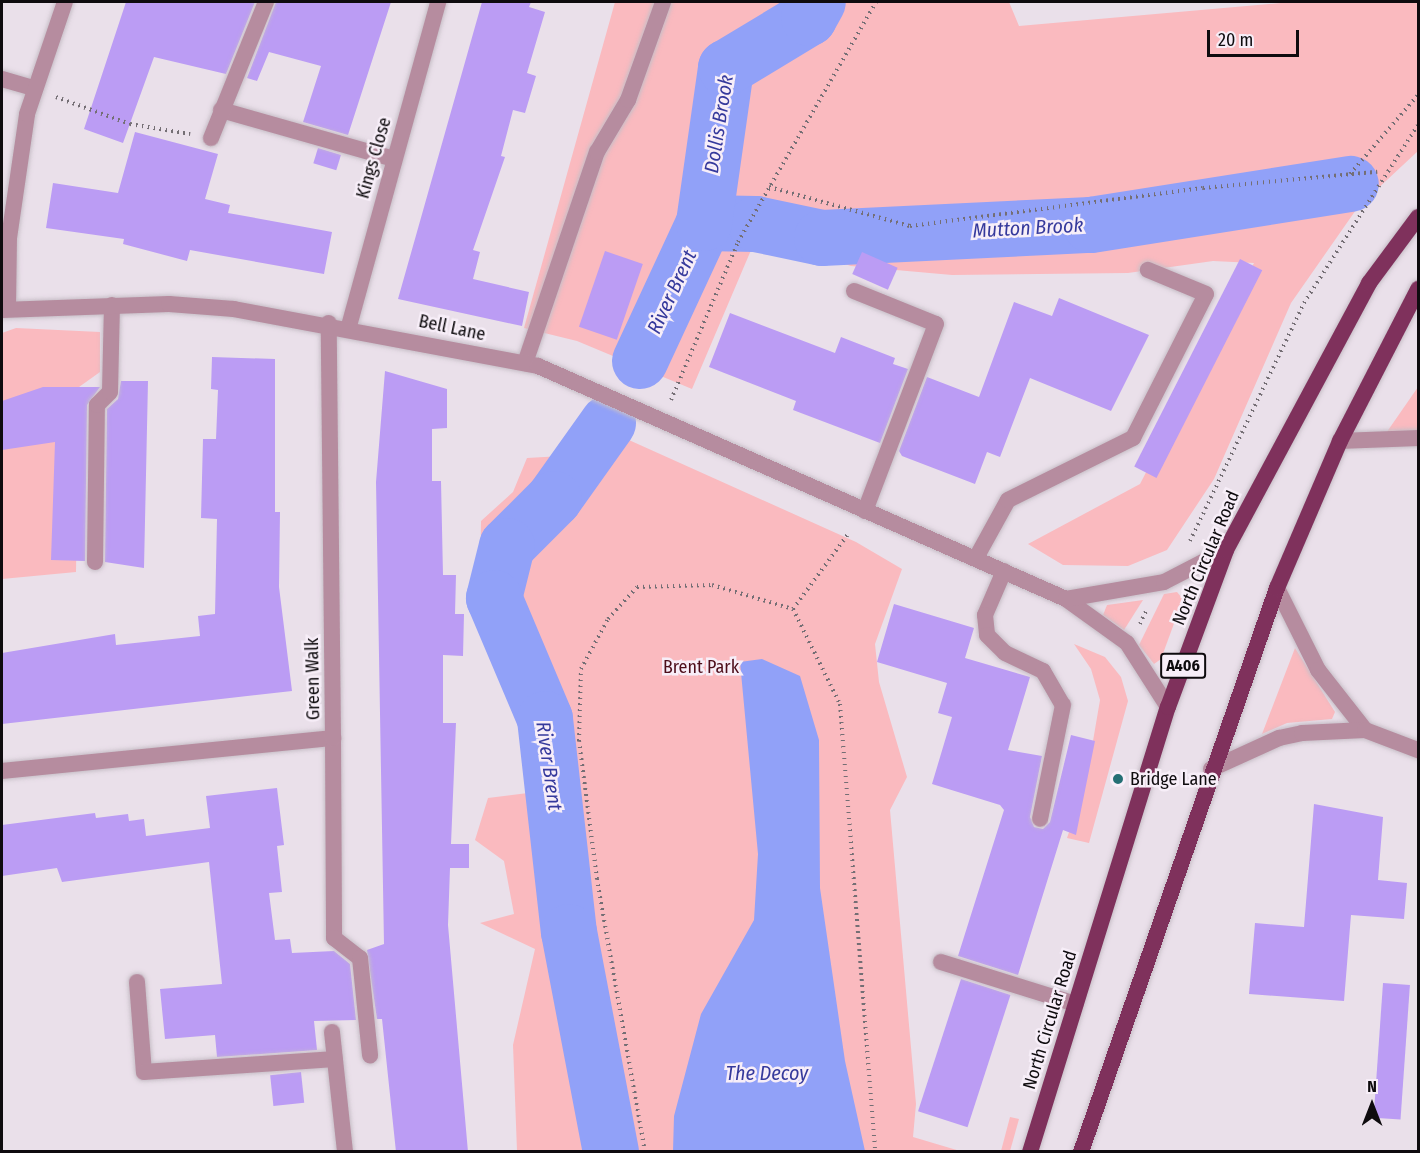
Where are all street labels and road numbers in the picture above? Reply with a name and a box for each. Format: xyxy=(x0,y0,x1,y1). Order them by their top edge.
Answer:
street label: Kings Close xyxy=(352,115,396,201)
street label: Bell Lane xyxy=(417,310,487,346)
street label: North Circular Road xyxy=(1168,487,1244,629)
street label: Green Walk xyxy=(301,638,325,720)
road number: A406 xyxy=(1159,653,1207,679)
street label: North Circular Road xyxy=(1019,948,1081,1092)

